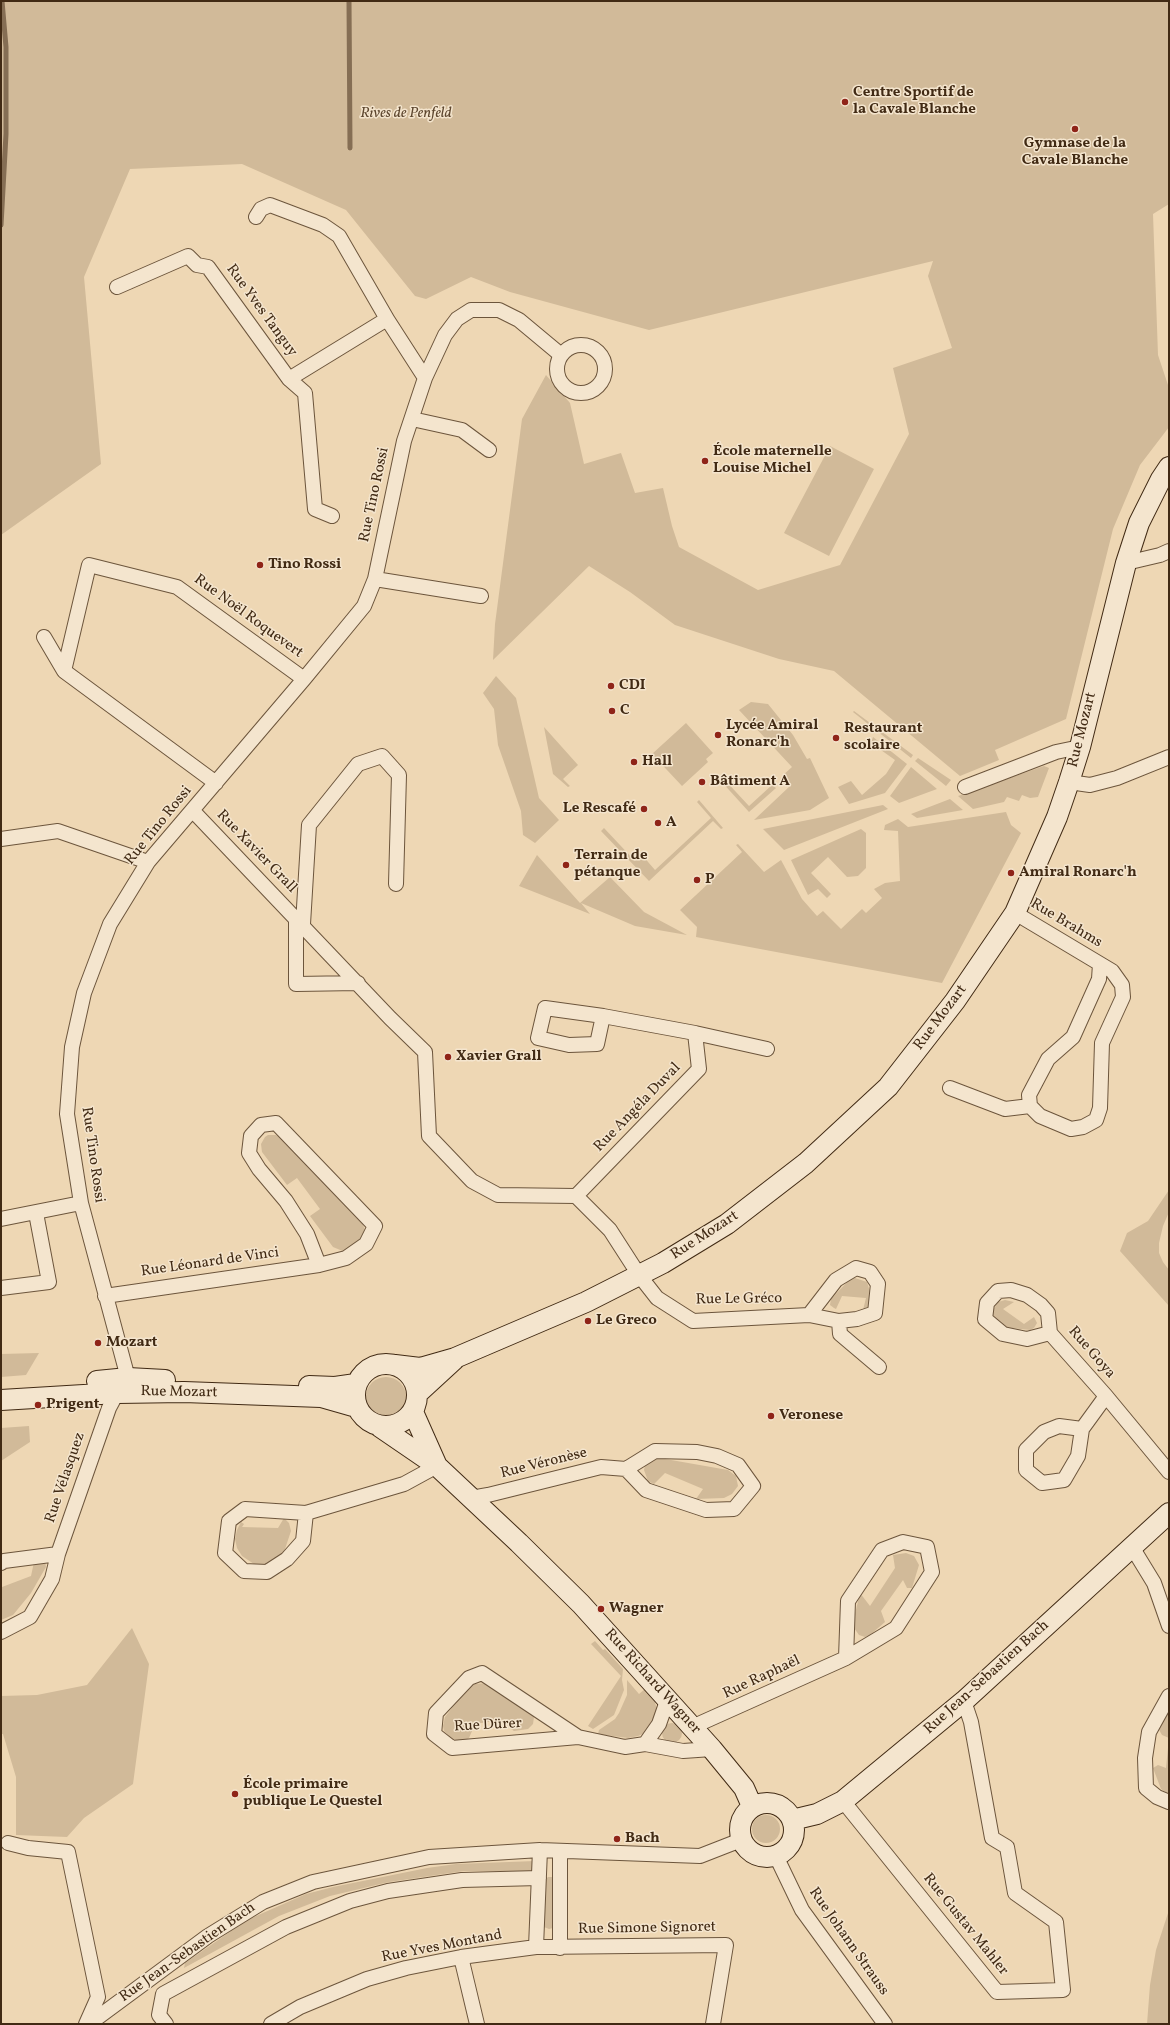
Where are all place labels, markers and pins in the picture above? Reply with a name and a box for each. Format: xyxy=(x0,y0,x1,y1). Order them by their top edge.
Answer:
place label: Centre Sportif de la Cavale Blanche xyxy=(853,84,976,119)
marker: Centre Sportif de la Cavale Blanche xyxy=(840,97,850,107)
marker: Gymnase de la Cavale Blanche xyxy=(1070,124,1080,134)
place label: Gymnase de la Cavale Blanche xyxy=(1022,135,1128,170)
place label: École maternelle Louise Michel xyxy=(713,443,832,478)
marker: École maternelle Louise Michel xyxy=(700,456,710,466)
place label: Tino Rossi xyxy=(268,556,341,574)
marker: Tino Rossi xyxy=(255,560,265,570)
place label: CDI xyxy=(619,677,645,695)
marker: CDI xyxy=(606,681,616,691)
place label: C xyxy=(620,702,630,720)
marker: C xyxy=(607,706,617,716)
place label: Lycée Amiral Ronarc'h xyxy=(726,717,818,752)
place label: Restaurant scolaire xyxy=(844,720,922,755)
marker: Lycée Amiral Ronarc'h xyxy=(713,730,723,740)
marker: Restaurant scolaire xyxy=(831,733,841,743)
place label: Hall xyxy=(642,753,672,771)
marker: Hall xyxy=(629,757,639,767)
place label: Bâtiment A xyxy=(710,773,790,791)
marker: Bâtiment A xyxy=(697,777,707,787)
place label: Le Rescafé xyxy=(563,800,636,818)
marker: Le Rescafé xyxy=(639,804,649,814)
place label: A xyxy=(666,814,677,832)
marker: A xyxy=(653,818,663,828)
place label: Terrain de pétanque xyxy=(574,847,648,882)
marker: Terrain de pétanque xyxy=(561,860,571,870)
place label: Amiral Ronarc'h xyxy=(1019,864,1137,882)
marker: Amiral Ronarc'h xyxy=(1006,868,1016,878)
place label: P xyxy=(705,871,715,889)
marker: P xyxy=(692,875,702,885)
place label: Xavier Grall xyxy=(456,1048,542,1066)
marker: Xavier Grall xyxy=(443,1052,453,1062)
place label: Le Greco xyxy=(596,1312,657,1330)
marker: Le Greco xyxy=(583,1316,593,1326)
place label: Mozart xyxy=(106,1334,157,1352)
marker: Mozart xyxy=(93,1338,103,1348)
place label: Prigent xyxy=(46,1396,99,1414)
marker: Prigent xyxy=(33,1400,43,1410)
place label: Veronese xyxy=(779,1407,843,1425)
marker: Veronese xyxy=(766,1411,776,1421)
place label: Wagner xyxy=(609,1600,664,1618)
marker: Wagner xyxy=(596,1604,606,1614)
place label: École primaire publique Le Questel xyxy=(243,1776,382,1811)
marker: École primaire publique Le Questel xyxy=(230,1789,240,1799)
place label: Bach xyxy=(625,1830,660,1848)
marker: Bach xyxy=(612,1834,622,1844)

